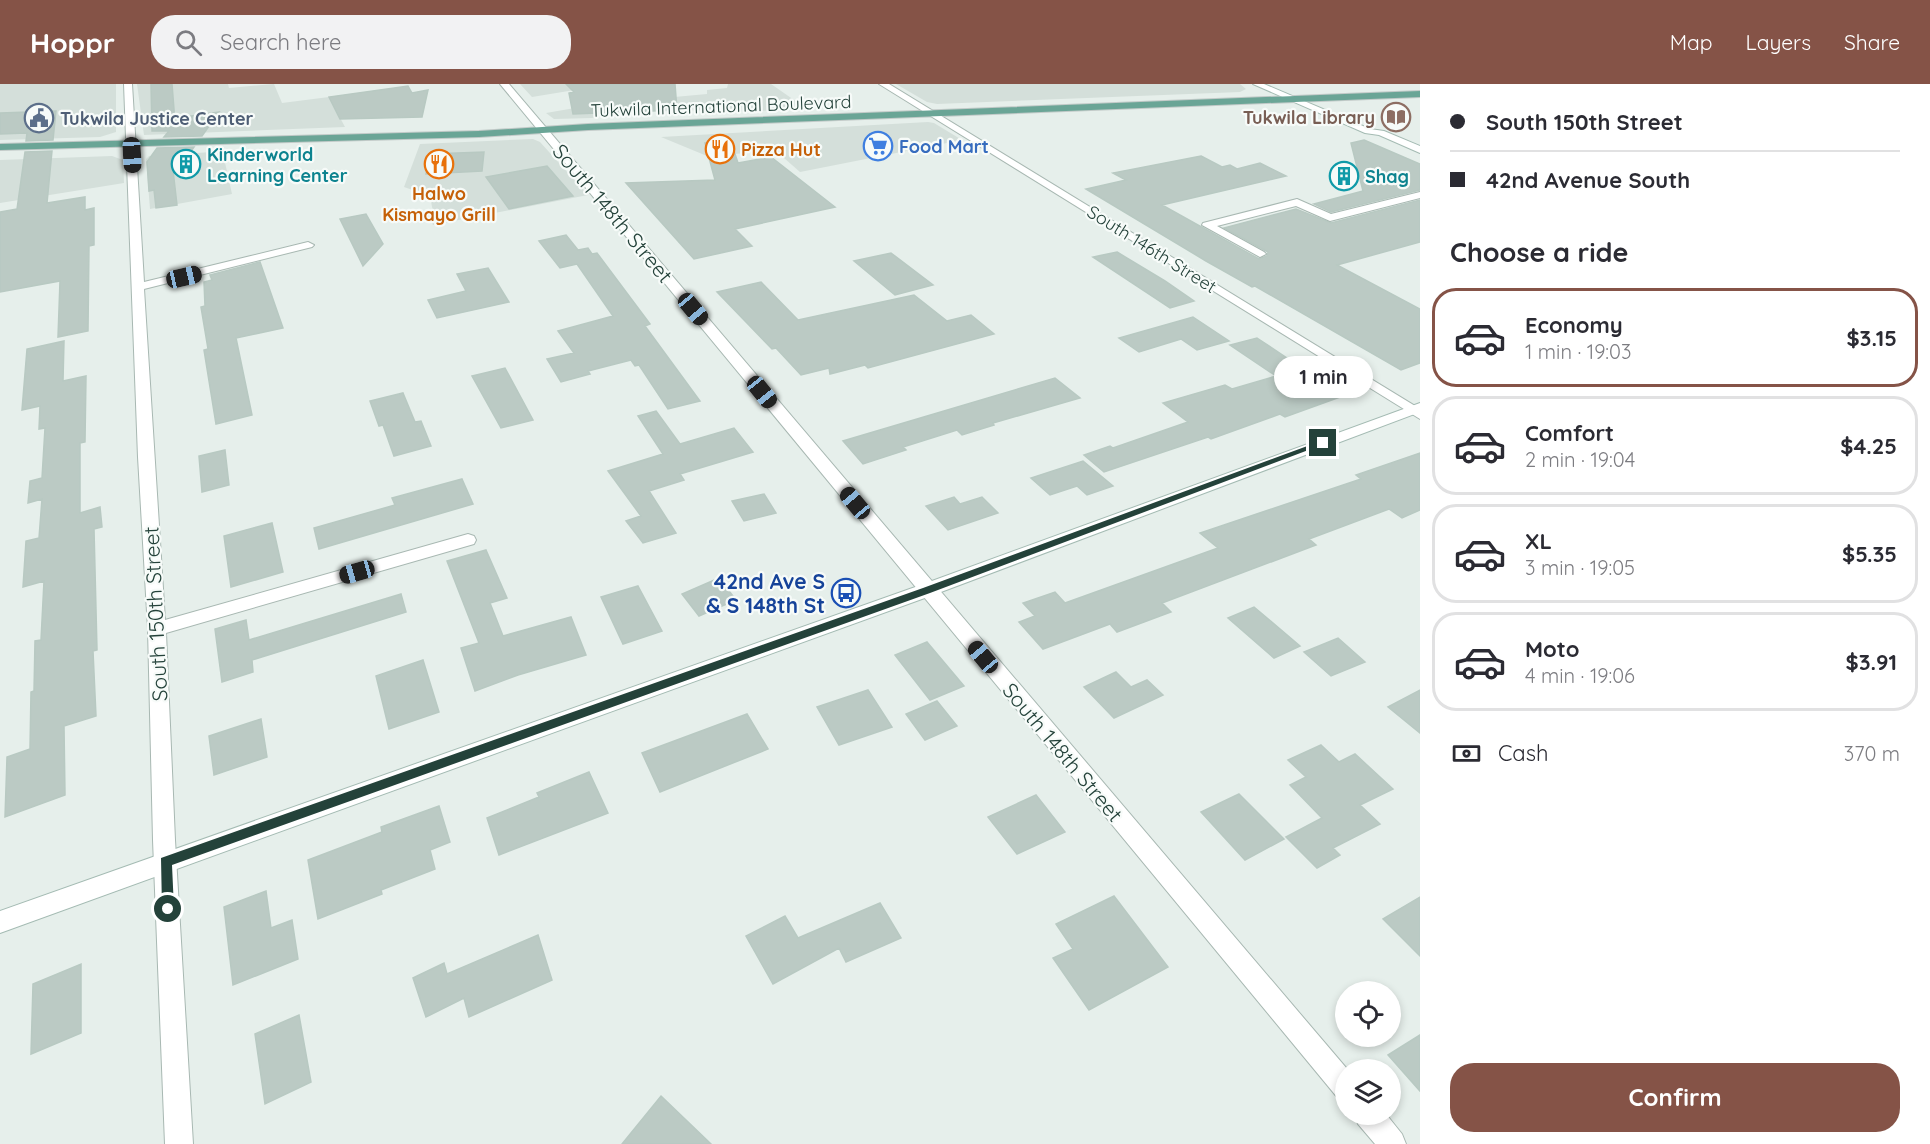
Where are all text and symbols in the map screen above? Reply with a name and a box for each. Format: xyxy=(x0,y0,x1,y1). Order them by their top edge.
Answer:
search box xyxy=(151,15,571,69)
text: Hoppr xyxy=(30,25,115,60)
icon: search xyxy=(172,26,205,59)
text: Search here xyxy=(220,28,341,56)
text: Map xyxy=(1670,29,1713,55)
text: Layers xyxy=(1746,29,1811,55)
text: Share xyxy=(1844,29,1900,55)
street label: Tukwila International Boulevard xyxy=(590,90,852,122)
library icon: Tukwila Library xyxy=(1380,101,1412,133)
public building icon: Tukwila Justice Center xyxy=(23,102,55,134)
place label: Tukwila Library xyxy=(1243,106,1375,129)
place label: Tukwila Justice Center xyxy=(60,107,254,130)
text: South 150th Street xyxy=(1486,108,1683,136)
supermarket icon: Food Mart xyxy=(862,130,894,162)
restaurant icon: Pizza Hut xyxy=(704,133,736,165)
place label: Food Mart xyxy=(899,135,989,158)
car xyxy=(122,137,142,173)
street label: South 148th Street xyxy=(547,138,679,288)
place label: Pizza Hut xyxy=(741,138,821,161)
place label: Kinderworld Learning Center xyxy=(207,143,348,187)
building icon: Kinderworld Learning Center xyxy=(170,148,202,180)
restaurant icon: Halwo Kismayo Grill xyxy=(423,148,455,180)
building icon: Shag xyxy=(1328,160,1360,192)
place label: Shag xyxy=(1365,165,1409,188)
text: 42nd Avenue South xyxy=(1486,166,1690,194)
place label: Halwo Kismayo Grill xyxy=(382,182,496,226)
street label: South 146th Street xyxy=(1083,200,1221,298)
text: Choose a ride xyxy=(1450,235,1628,269)
car xyxy=(164,264,204,290)
car xyxy=(675,289,711,329)
icon: car xyxy=(1453,311,1507,365)
text: Economy xyxy=(1525,311,1623,339)
text: $3.15 xyxy=(1846,324,1897,352)
text: 1 min · 19:03 xyxy=(1525,339,1631,364)
callout: 1 min xyxy=(1274,356,1372,398)
text: 1 min xyxy=(1299,364,1348,389)
car xyxy=(744,372,780,412)
icon: car xyxy=(1453,419,1507,473)
text: Comfort xyxy=(1525,419,1614,447)
route end xyxy=(1309,429,1336,456)
text: $4.25 xyxy=(1840,432,1897,460)
text: 2 min · 19:04 xyxy=(1525,447,1635,472)
car xyxy=(837,483,873,523)
street label: South 150th Street xyxy=(137,526,173,702)
icon: car xyxy=(1453,527,1507,581)
text: XL xyxy=(1525,527,1552,555)
text: $5.35 xyxy=(1842,540,1897,568)
text: 3 min · 19:05 xyxy=(1525,555,1635,580)
car xyxy=(337,558,377,586)
place label: 42nd Ave S & S 148th St xyxy=(706,568,825,618)
bus stop icon: 42nd Ave S & S 148th St xyxy=(830,577,862,609)
icon: car xyxy=(1453,635,1507,689)
text: Moto xyxy=(1525,635,1579,663)
car xyxy=(965,637,1001,677)
text: $3.91 xyxy=(1846,648,1897,676)
text: 4 min · 19:06 xyxy=(1525,663,1635,688)
street label: South 148th Street xyxy=(997,677,1129,827)
icon: cash xyxy=(1450,737,1483,770)
text: Cash xyxy=(1498,739,1549,767)
text: 370 m xyxy=(1844,741,1900,766)
route start xyxy=(154,895,181,922)
map controls xyxy=(1335,981,1401,1125)
button: locate xyxy=(1335,981,1401,1047)
button: layers xyxy=(1335,1059,1401,1125)
button: Confirm xyxy=(1450,1063,1900,1132)

